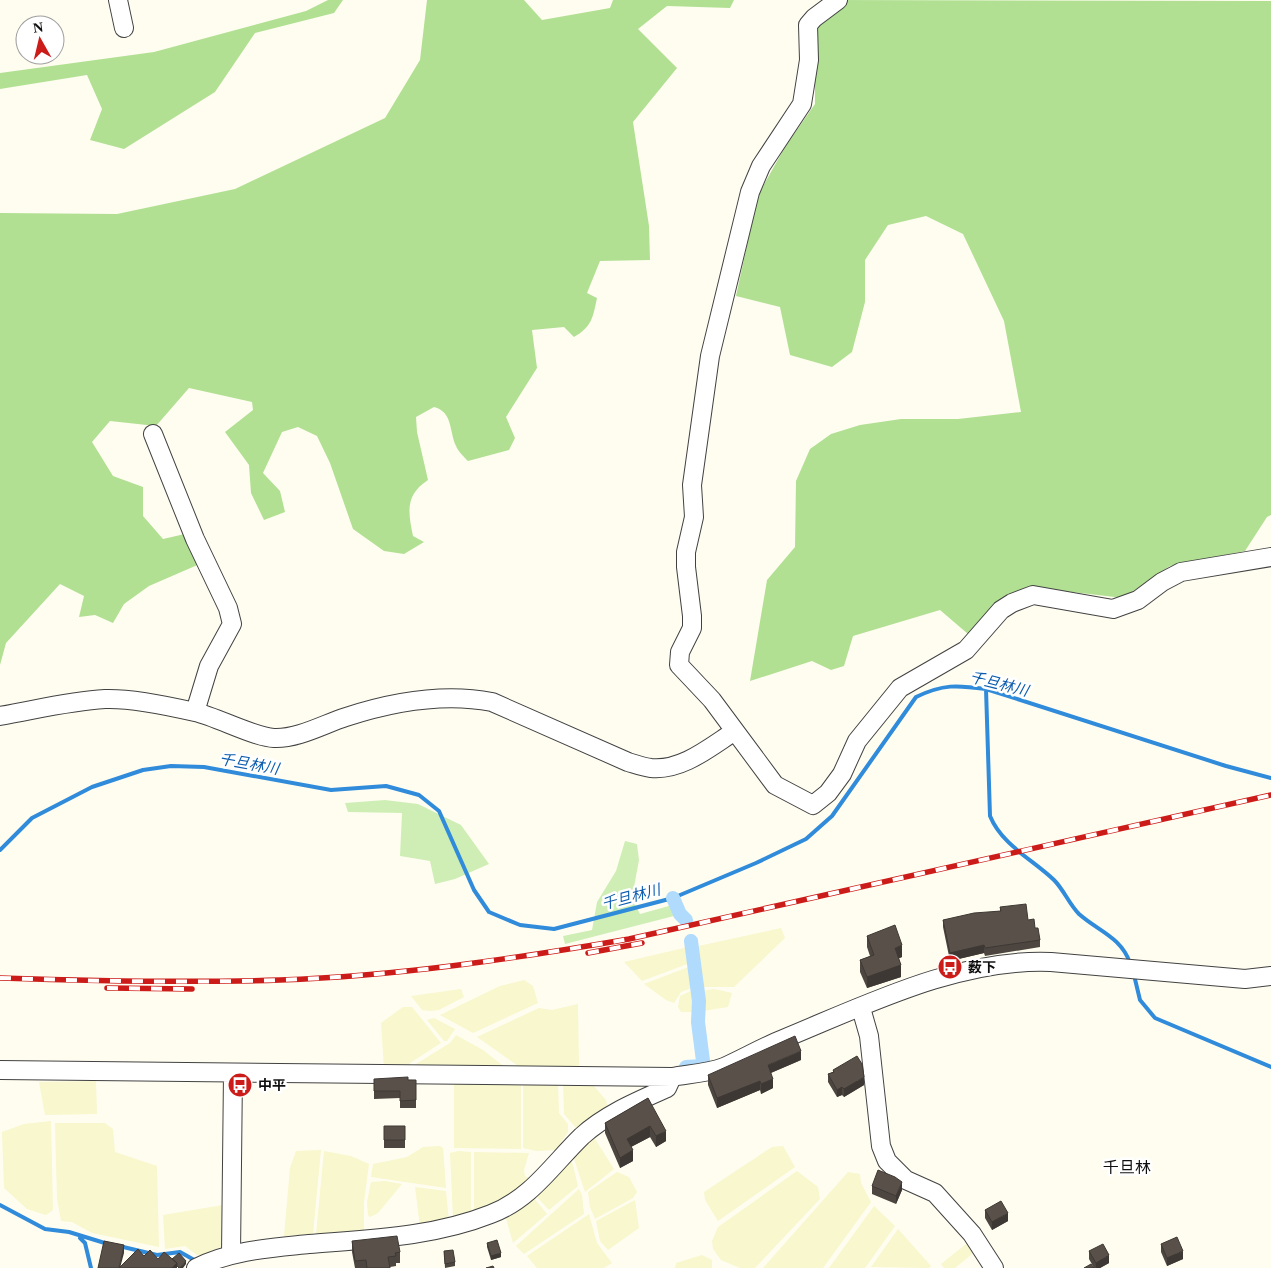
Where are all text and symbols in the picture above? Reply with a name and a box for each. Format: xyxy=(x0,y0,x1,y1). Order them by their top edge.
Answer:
north arrow xyxy=(15,15,65,65)
text: N xyxy=(32,19,44,36)
water label: 千旦林川 xyxy=(968,669,1032,700)
water label: 千旦林川 xyxy=(218,751,282,777)
water label: 千旦林川 xyxy=(600,881,664,912)
bus stop icon: 薮下 xyxy=(937,954,963,980)
place label: 薮下 xyxy=(968,960,996,975)
bus stop icon: 中平 xyxy=(227,1072,253,1098)
place label: 中平 xyxy=(258,1078,286,1093)
district label: 千旦林 xyxy=(1103,1159,1151,1176)

